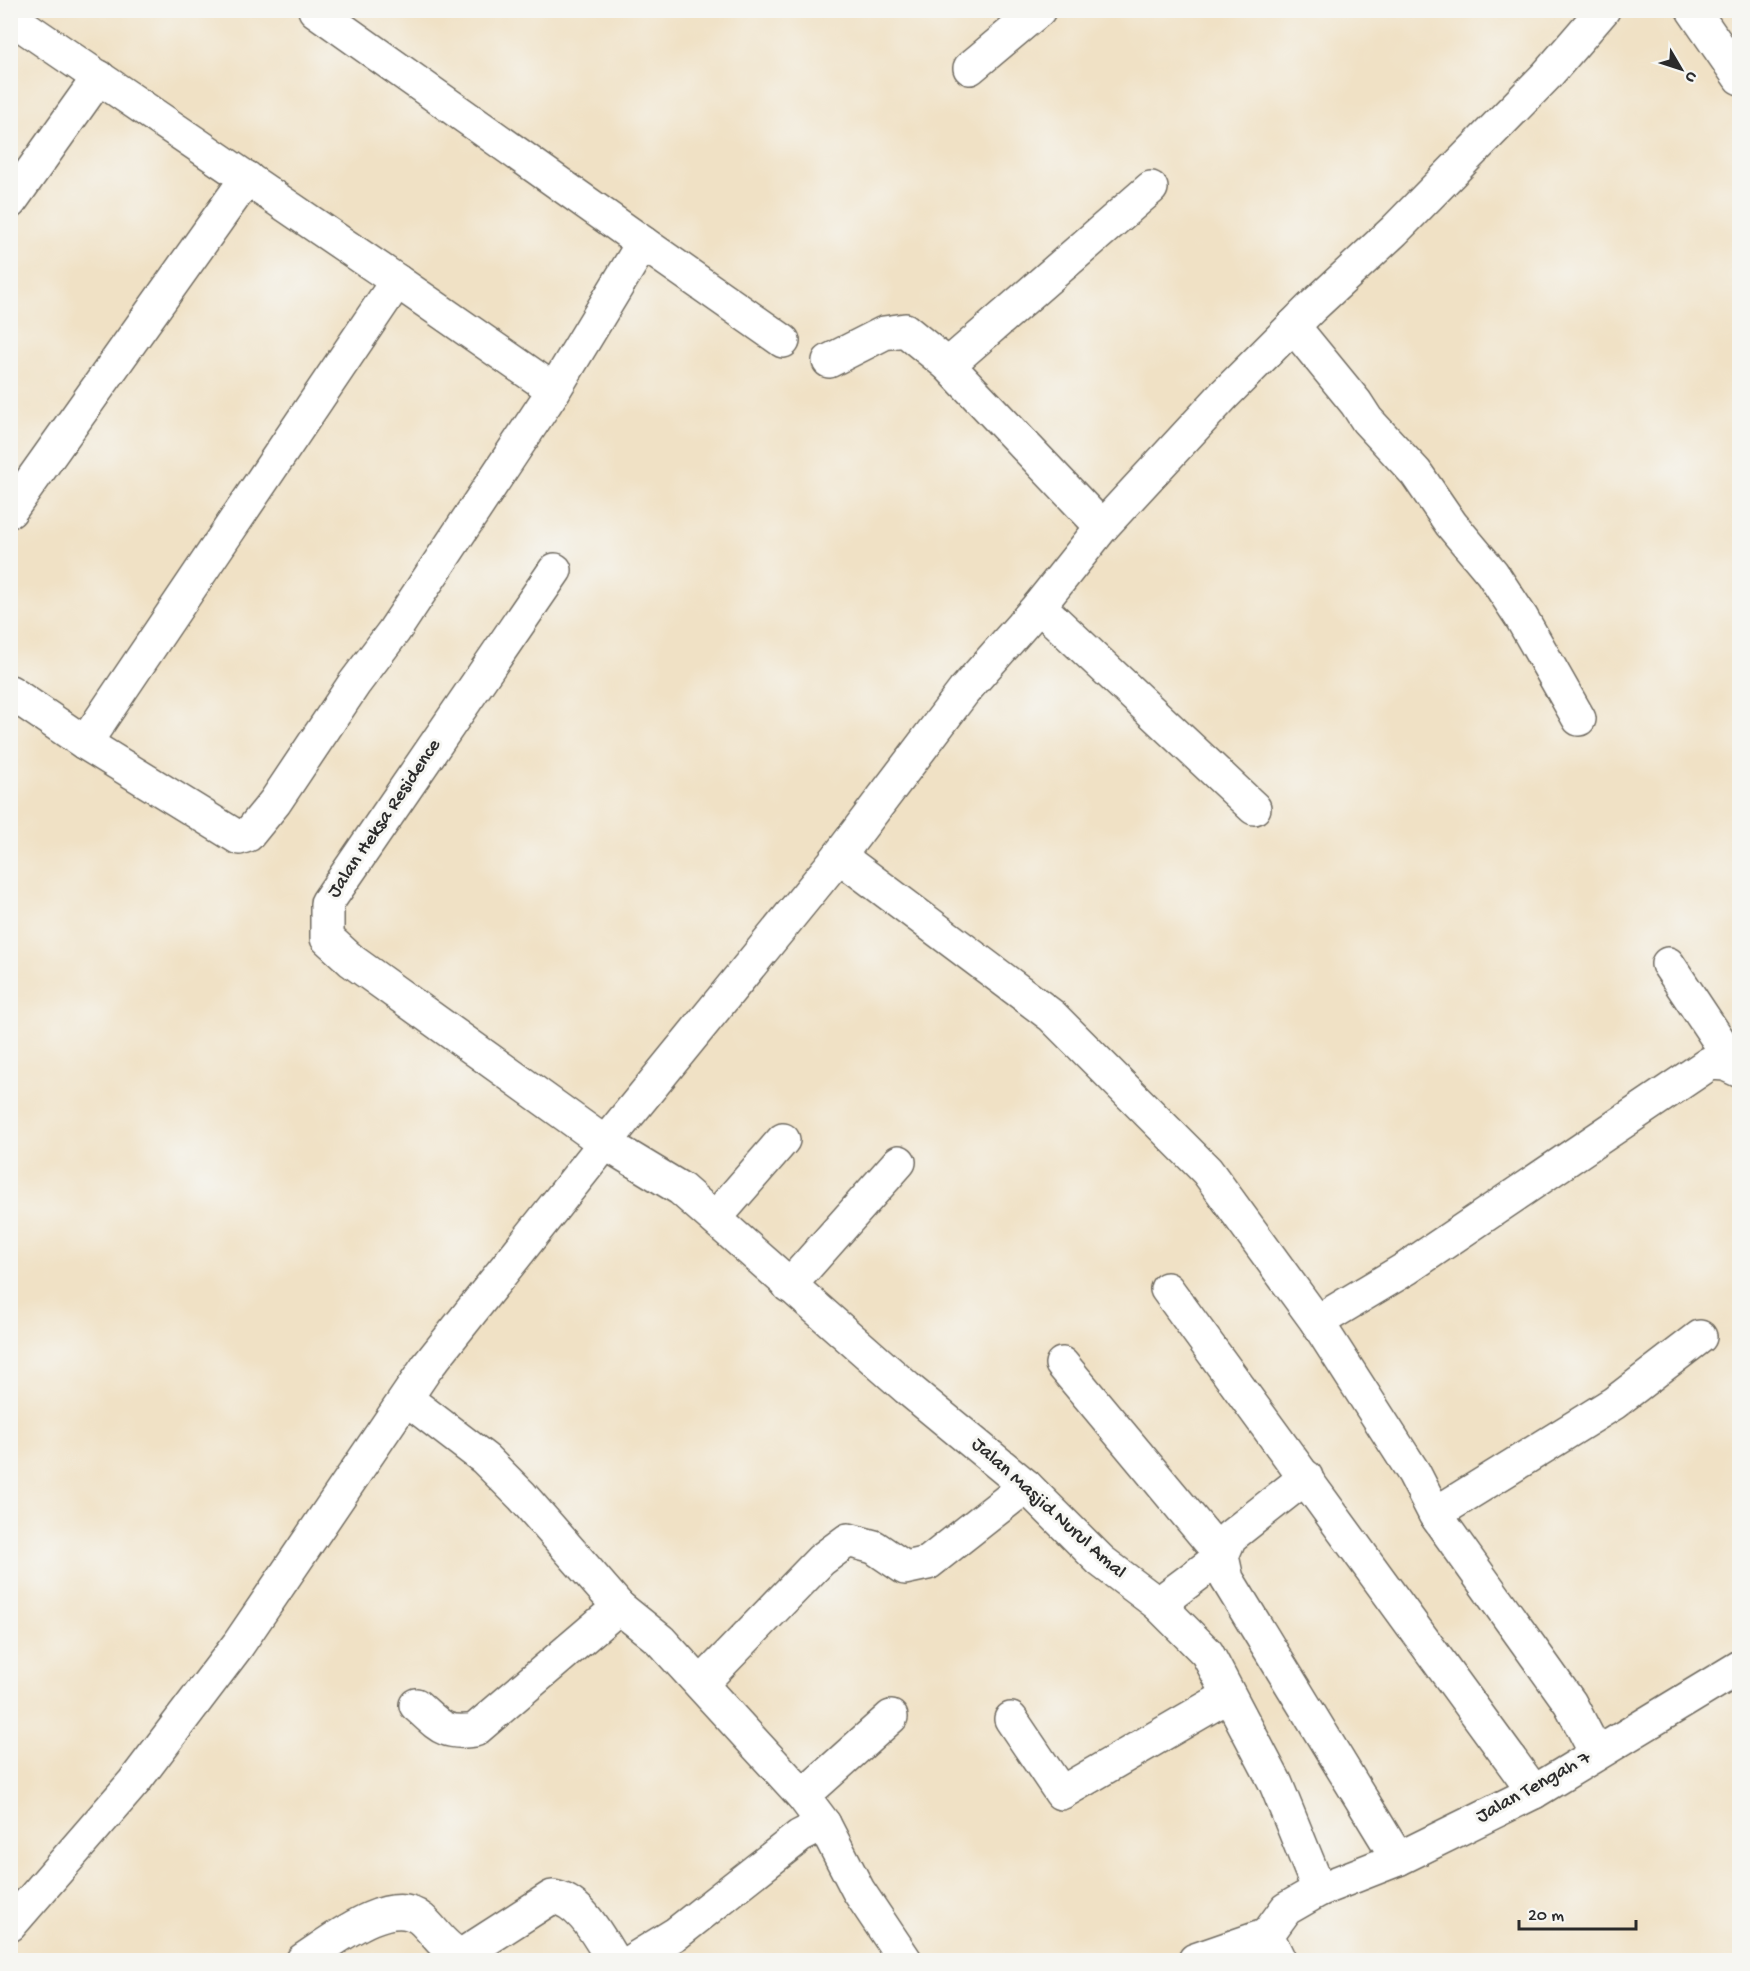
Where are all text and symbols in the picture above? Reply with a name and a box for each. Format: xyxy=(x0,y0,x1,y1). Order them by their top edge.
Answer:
north arrow xyxy=(1651,39,1711,99)
text: U xyxy=(1679,67,1700,86)
street label: Jalan Heksa Residence xyxy=(323,735,447,903)
street label: Jalan Masjid Nurul Amal xyxy=(966,1434,1130,1584)
street label: Jalan Tengah 7 xyxy=(1473,1747,1596,1829)
scale bar xyxy=(1519,1893,1636,1931)
text: 20 m xyxy=(1528,1906,1564,1927)

